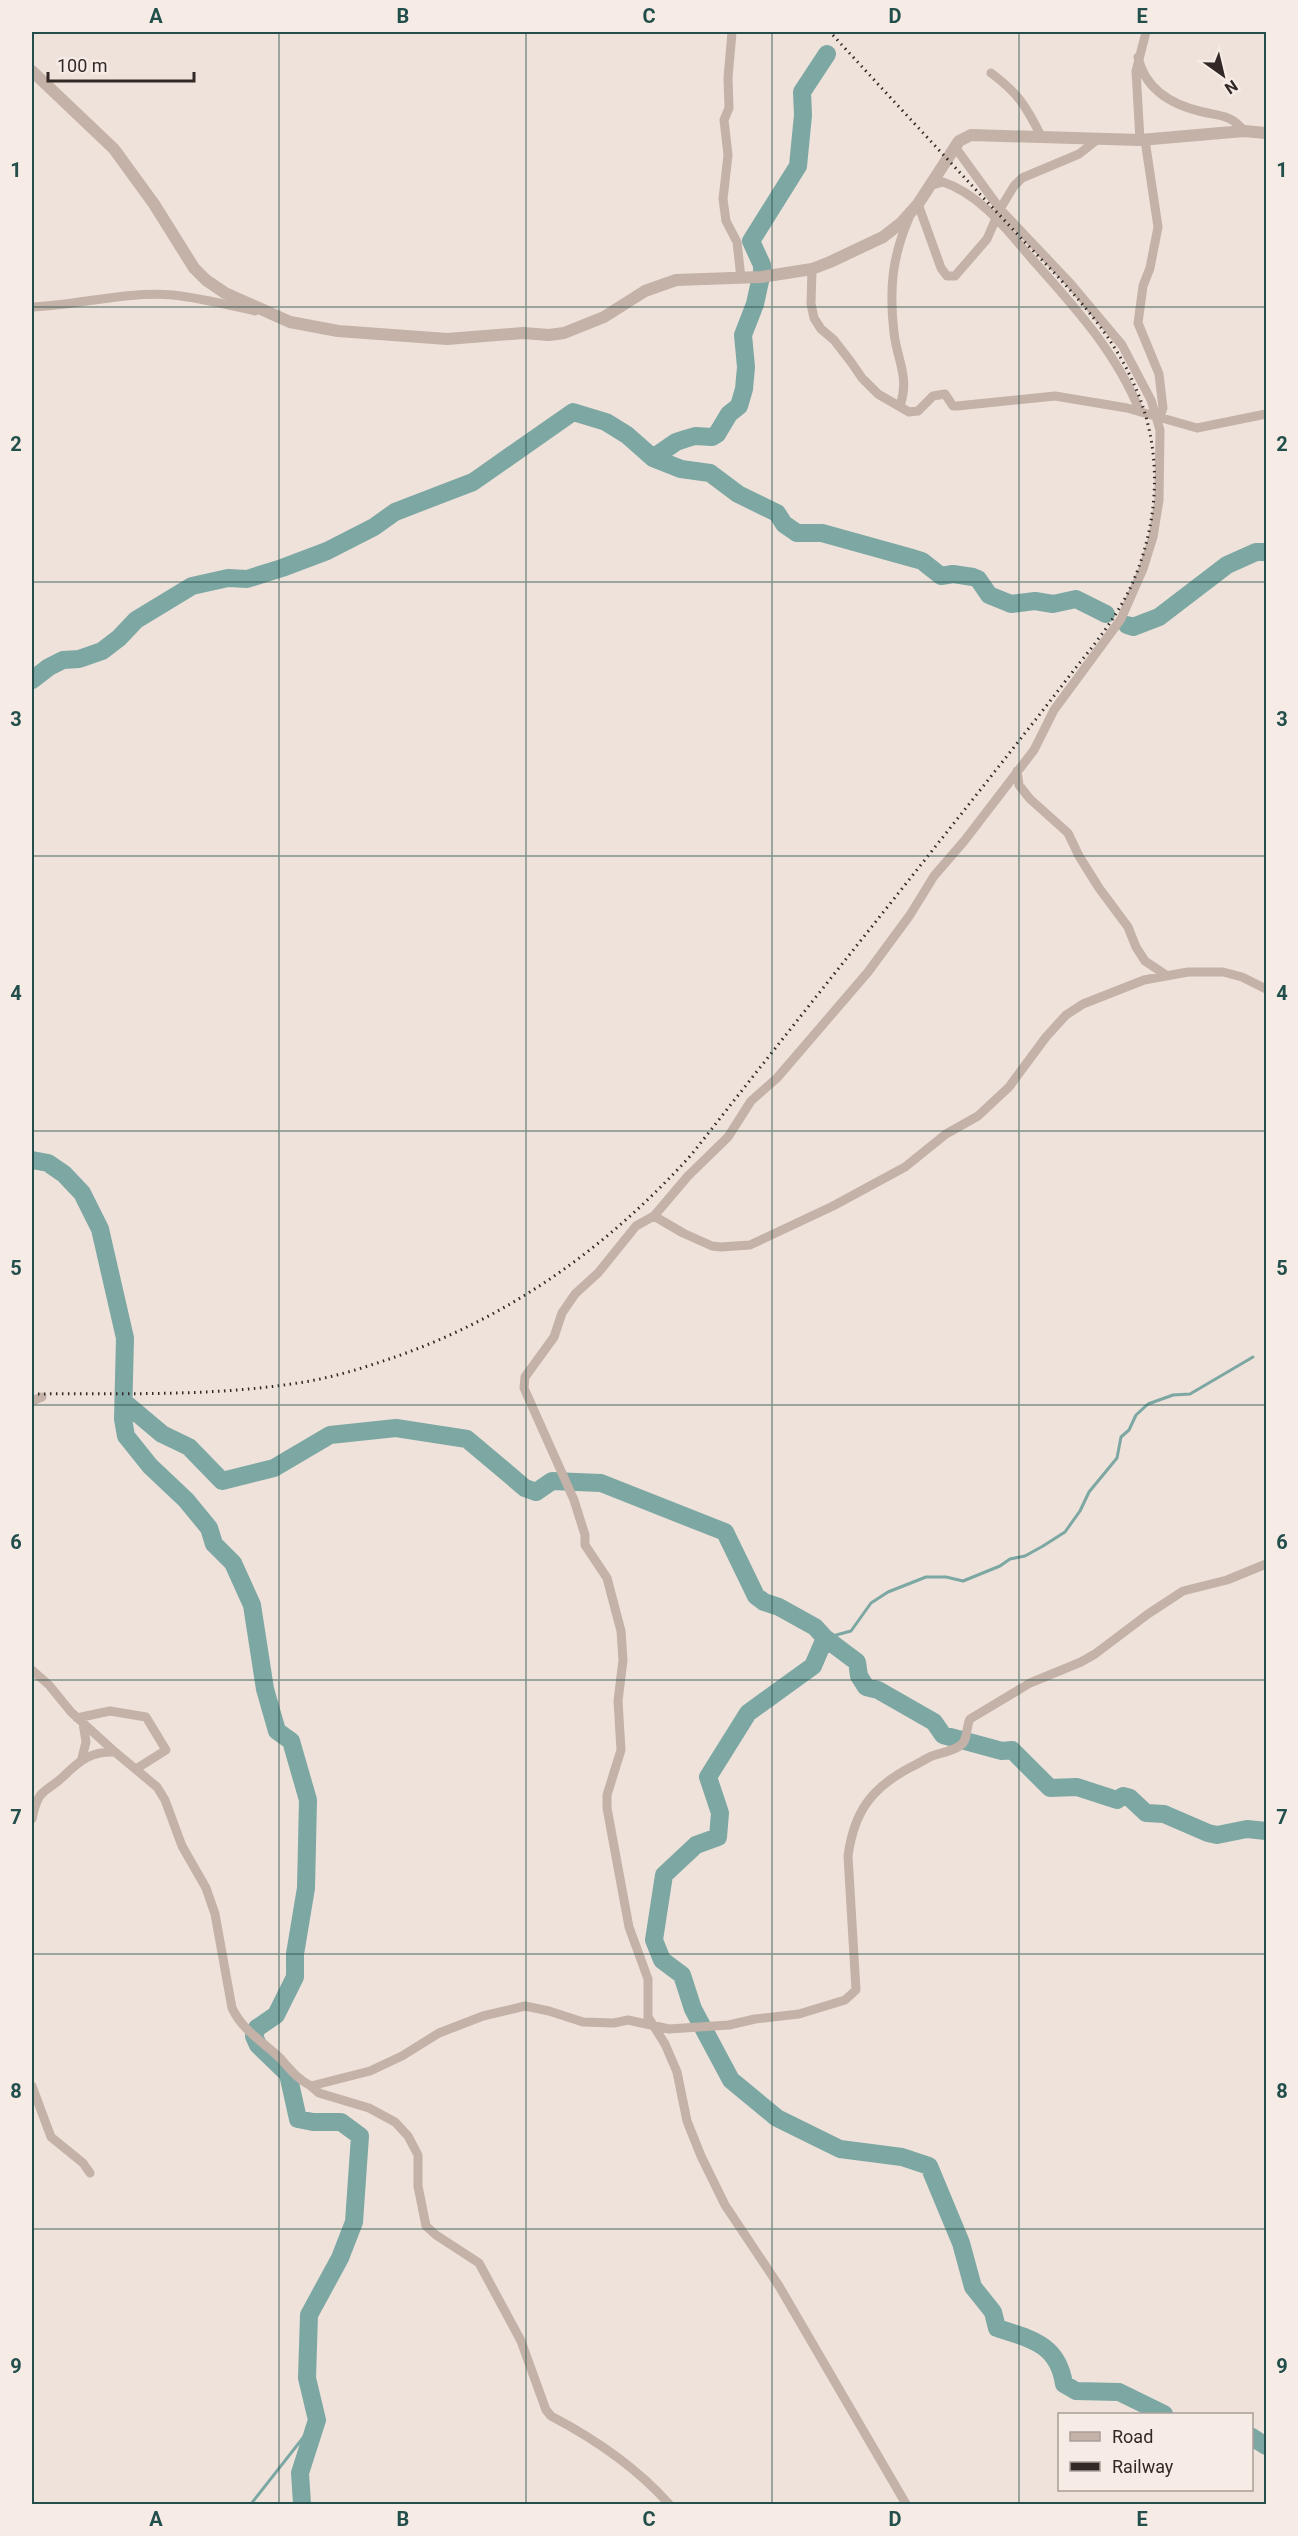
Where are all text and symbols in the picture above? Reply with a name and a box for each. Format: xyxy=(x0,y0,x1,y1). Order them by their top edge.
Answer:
text: A xyxy=(149,4,163,28)
text: B xyxy=(397,4,409,28)
text: C xyxy=(642,4,656,28)
text: D xyxy=(889,4,902,28)
text: E xyxy=(1136,4,1148,28)
scale bar xyxy=(48,45,194,83)
north arrow xyxy=(1193,45,1253,105)
text: 100 m xyxy=(57,55,108,76)
text: N xyxy=(1221,76,1241,98)
text: 1 xyxy=(10,158,22,182)
text: 1 xyxy=(1276,158,1288,182)
text: 2 xyxy=(10,432,22,456)
text: 2 xyxy=(1276,432,1288,456)
text: 3 xyxy=(10,707,22,731)
text: 3 xyxy=(1276,707,1288,731)
text: 4 xyxy=(10,981,22,1005)
text: 4 xyxy=(1276,981,1288,1005)
text: 5 xyxy=(10,1256,22,1280)
text: 5 xyxy=(1276,1256,1288,1280)
text: 6 xyxy=(10,1530,22,1554)
text: 6 xyxy=(1276,1530,1288,1554)
text: 7 xyxy=(10,1805,22,1829)
text: 7 xyxy=(1276,1805,1288,1829)
text: 8 xyxy=(10,2079,22,2103)
text: 8 xyxy=(1276,2079,1288,2103)
text: 9 xyxy=(10,2354,22,2378)
text: 9 xyxy=(1276,2354,1288,2378)
legend xyxy=(1058,2413,1253,2491)
text: Road xyxy=(1112,2426,1153,2447)
text: Railway xyxy=(1112,2456,1174,2477)
text: A xyxy=(149,2507,163,2531)
text: B xyxy=(397,2507,409,2531)
text: C xyxy=(642,2507,656,2531)
text: D xyxy=(889,2507,902,2531)
text: E xyxy=(1136,2507,1148,2531)

